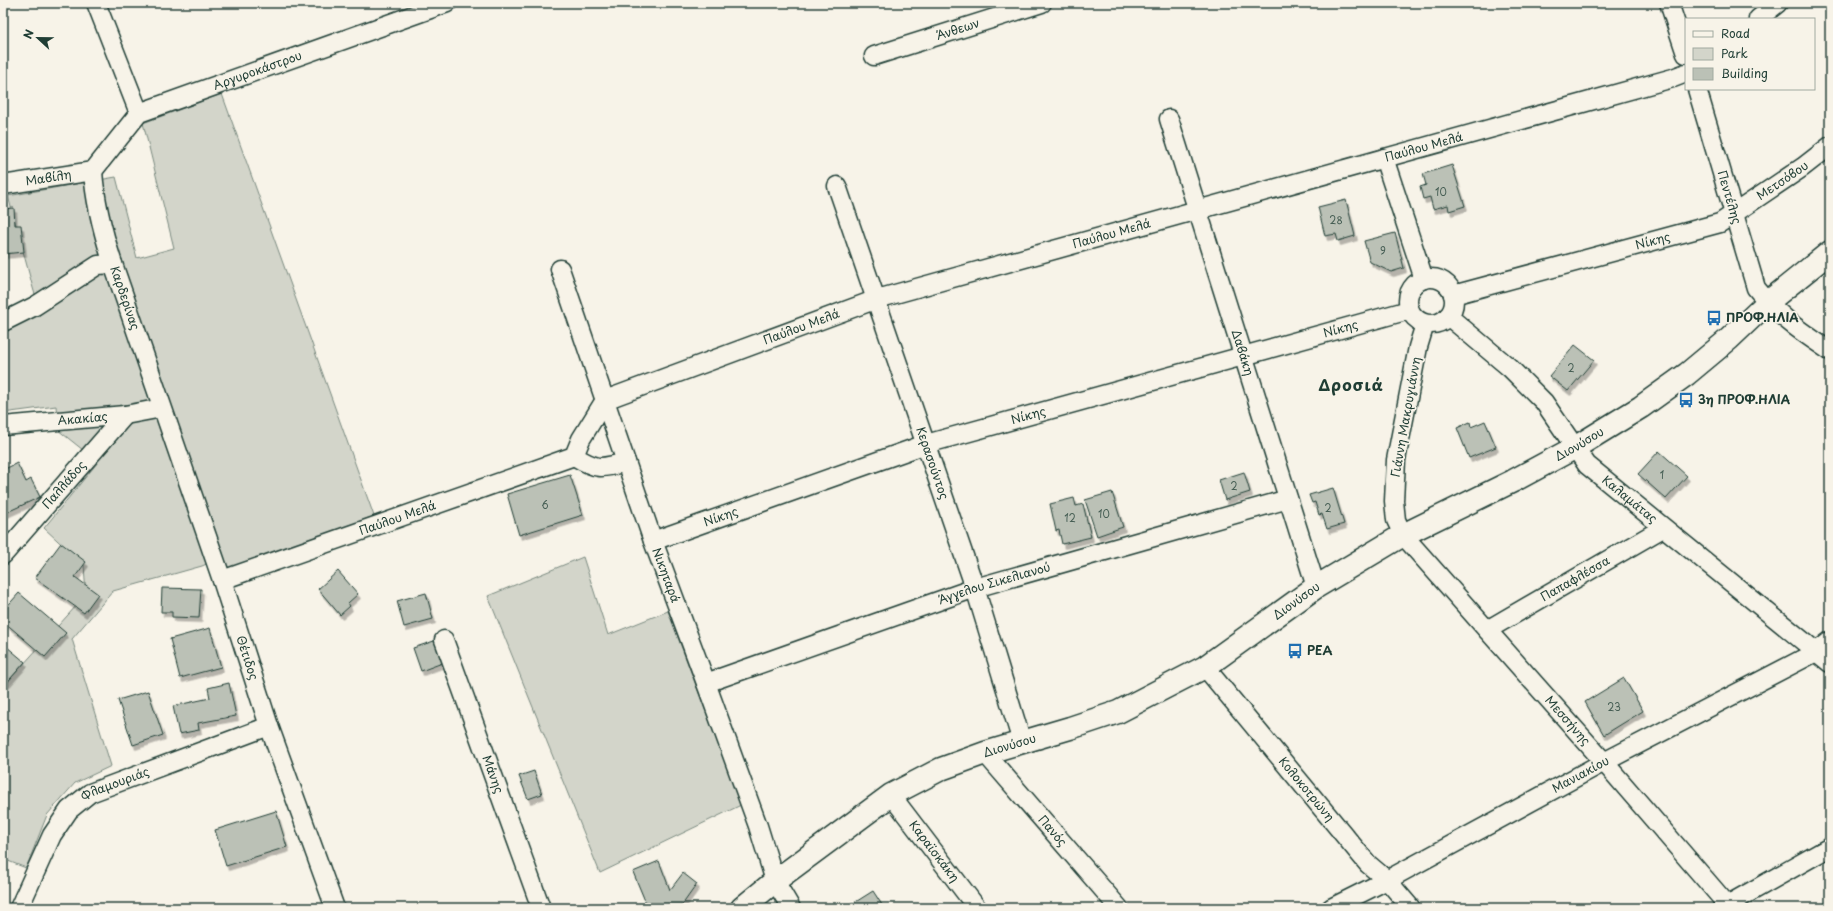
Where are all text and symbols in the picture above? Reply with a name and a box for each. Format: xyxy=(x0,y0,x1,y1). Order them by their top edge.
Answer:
street label: Άνθεων xyxy=(933,13,982,44)
north arrow xyxy=(18,18,58,58)
legend xyxy=(1685,18,1815,90)
text: Road xyxy=(1721,24,1750,42)
text: N xyxy=(19,27,38,41)
text: Park xyxy=(1721,44,1748,62)
street label: Αργυροκάστρου xyxy=(210,46,304,94)
text: Building xyxy=(1721,64,1768,82)
street label: Παύλου Μελά xyxy=(1382,127,1465,166)
street label: Μετσόβου xyxy=(1753,156,1812,204)
street label: Μαβίλη xyxy=(24,164,73,189)
street label: Πεντέλης xyxy=(1714,168,1747,226)
house number: 10 xyxy=(1435,184,1447,199)
house number: 28 xyxy=(1329,212,1343,227)
street label: Παύλου Μελά xyxy=(1070,213,1152,252)
street label: Νίκης xyxy=(1633,227,1672,253)
house number: 9 xyxy=(1380,243,1386,258)
street label: Καρδερίνας xyxy=(106,263,145,332)
street label: Παύλου Μελά xyxy=(760,304,842,348)
place label: ΠΡΟΦ.ΗΛΙΑ xyxy=(1726,308,1799,326)
bus stop icon: ΠΡΟΦ.ΗΛΙΑ xyxy=(1705,309,1723,327)
street label: Νίκης xyxy=(1321,315,1360,341)
street label: Δαβάκη xyxy=(1228,327,1259,378)
street label: Γιάννη Μακρυγιάννη xyxy=(1386,355,1424,478)
house number: 2 xyxy=(1567,360,1575,375)
district label: Δροσιά xyxy=(1318,372,1384,396)
place label: 3η ΠΡΟΦ.ΗΛΙΑ xyxy=(1698,390,1791,408)
bus stop icon: 3η ΠΡΟΦ.ΗΛΙΑ xyxy=(1677,391,1695,409)
street label: Νίκης xyxy=(1009,401,1048,428)
street label: Ακακίας xyxy=(57,407,108,429)
street label: Διονύσου xyxy=(1551,422,1607,465)
street label: Κερασούντος xyxy=(912,424,954,502)
street label: Παλλάδος xyxy=(37,456,89,512)
house number: 1 xyxy=(1660,467,1664,482)
street label: Καλαμάτας xyxy=(1598,471,1662,527)
house number: 2 xyxy=(1230,478,1238,493)
street label: Παύλου Μελά xyxy=(356,495,438,539)
house number: 6 xyxy=(541,497,549,512)
house number: 2 xyxy=(1324,500,1332,515)
street label: Νίκης xyxy=(701,502,740,530)
house number: 10 xyxy=(1098,506,1110,521)
house number: 12 xyxy=(1064,510,1076,525)
street label: Νικηταρά xyxy=(648,545,685,605)
street label: Παπαφλέσσα xyxy=(1537,551,1613,605)
street label: Άγγελου Σικελιανού xyxy=(935,557,1052,608)
street label: Διονύσου xyxy=(1269,577,1323,623)
street label: Θέτιδος xyxy=(232,633,264,682)
place label: ΡΕΑ xyxy=(1307,641,1333,659)
bus stop icon: ΡΕΑ xyxy=(1286,642,1304,660)
street label: Μεσσήνης xyxy=(1541,691,1595,749)
house number: 23 xyxy=(1607,699,1621,714)
street label: Διονύσου xyxy=(981,728,1038,761)
street label: Μανιακίου xyxy=(1548,751,1612,797)
street label: Μάνης xyxy=(478,753,509,796)
street label: Κολοκοτρώνη xyxy=(1275,753,1339,825)
street label: Φλαμουριάς xyxy=(76,762,151,805)
street label: Πανός xyxy=(1035,811,1072,850)
street label: Καραϊσκάκη xyxy=(905,816,964,886)

